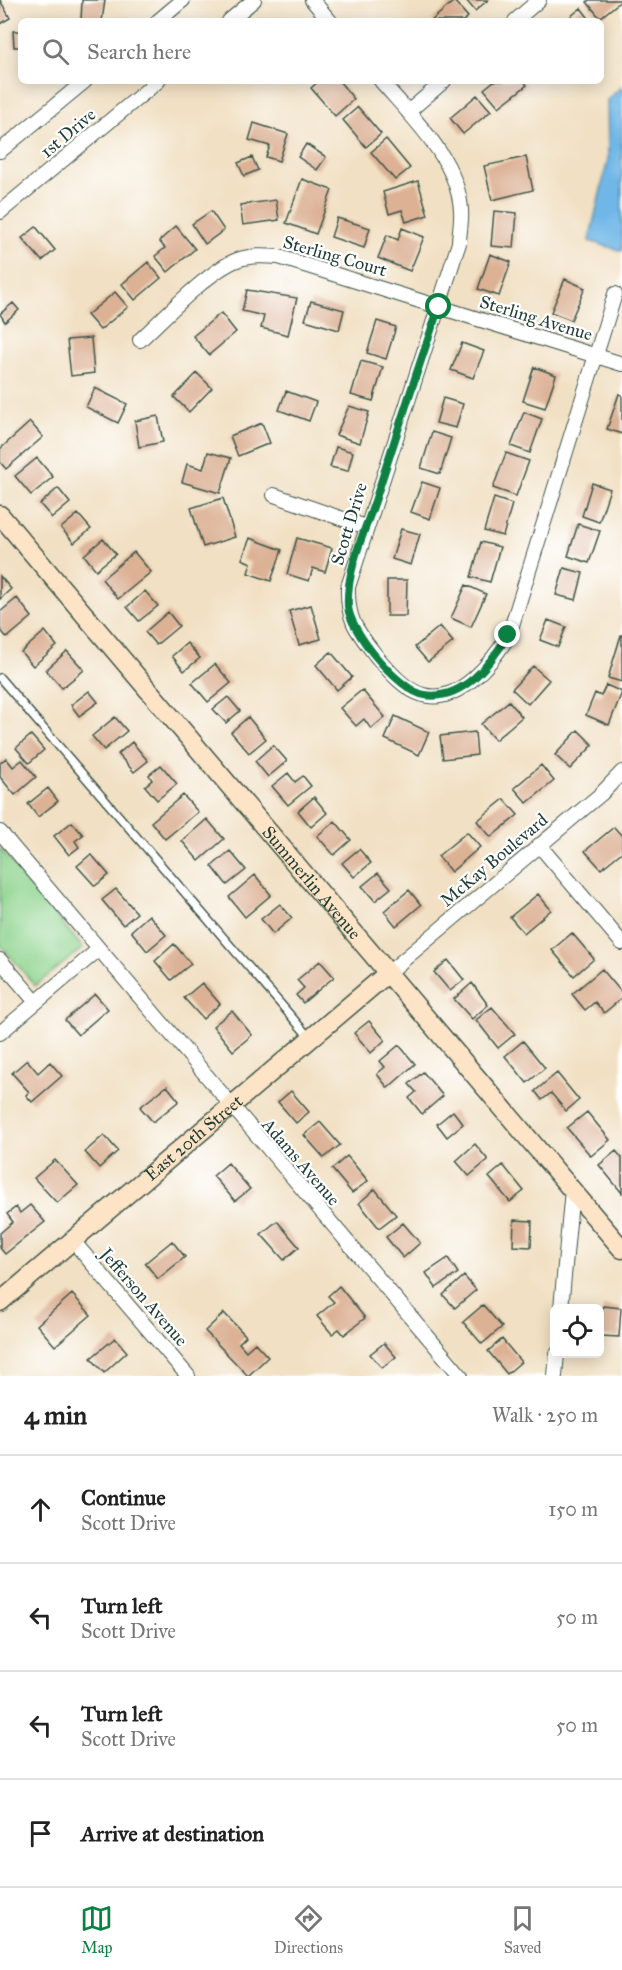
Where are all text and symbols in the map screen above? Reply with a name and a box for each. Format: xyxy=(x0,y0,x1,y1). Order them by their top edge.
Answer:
search box xyxy=(18,18,604,84)
icon: search xyxy=(39,35,72,68)
text: Search here xyxy=(87,38,191,65)
street label: 1st Drive xyxy=(36,104,100,162)
street label: Sterling Court xyxy=(280,231,390,282)
street label: Sterling Avenue xyxy=(477,290,595,347)
route start xyxy=(425,293,451,319)
street label: Scott Drive xyxy=(326,480,372,568)
route end xyxy=(494,621,520,647)
street label: McKay Boulevard xyxy=(436,809,552,911)
street label: Summerlin Avenue xyxy=(257,821,366,944)
street label: East 20th Street xyxy=(140,1090,248,1185)
street label: Adams Avenue xyxy=(257,1113,345,1210)
street label: Jefferson Avenue xyxy=(93,1242,193,1351)
map controls xyxy=(550,1304,604,1358)
button: locate xyxy=(550,1304,604,1358)
text: 4 min xyxy=(24,1399,87,1431)
text: Walk · 250 m xyxy=(492,1403,598,1427)
text: Continue xyxy=(81,1484,166,1511)
icon: ahead xyxy=(24,1493,57,1526)
text: 150 m xyxy=(548,1497,598,1521)
text: Scott Drive xyxy=(81,1511,176,1535)
text: Turn left xyxy=(81,1592,163,1619)
icon: left xyxy=(24,1601,57,1634)
text: 50 m xyxy=(556,1605,598,1629)
text: Scott Drive xyxy=(81,1619,176,1643)
text: Turn left xyxy=(81,1700,163,1727)
icon: left xyxy=(24,1709,57,1742)
text: 50 m xyxy=(556,1713,598,1737)
text: Scott Drive xyxy=(81,1727,176,1751)
icon: arrive xyxy=(24,1817,57,1850)
text: Arrive at destination xyxy=(81,1820,264,1847)
tab: Map xyxy=(80,1902,113,1957)
tab: Directions xyxy=(274,1902,343,1957)
tab: Saved xyxy=(504,1902,542,1957)

